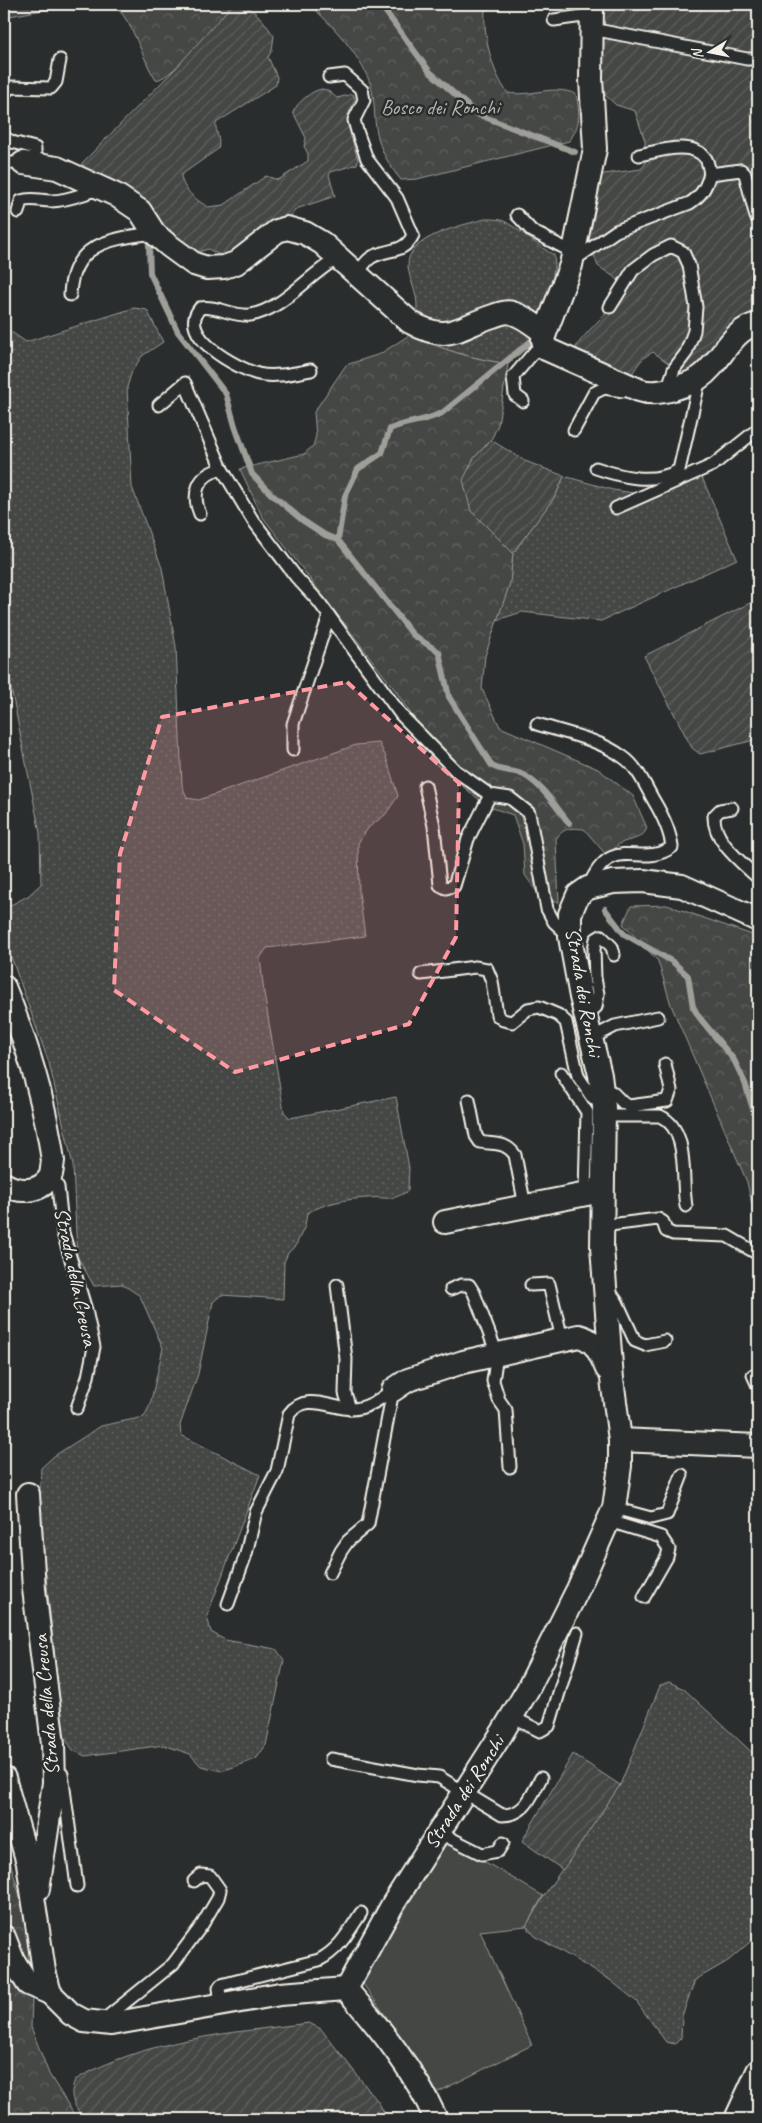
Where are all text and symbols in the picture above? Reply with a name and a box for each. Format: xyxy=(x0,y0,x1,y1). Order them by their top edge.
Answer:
north arrow xyxy=(684,28,734,78)
text: N xyxy=(688,46,707,60)
park label: Bosco dei Ronchi xyxy=(381,94,502,120)
street label: Strada dei Ronchi xyxy=(560,926,609,1061)
street label: Strada della Creusa xyxy=(49,1205,104,1350)
street label: Strada della Creusa xyxy=(27,1632,65,1776)
street label: Strada dei Ronchi xyxy=(418,1728,512,1853)

